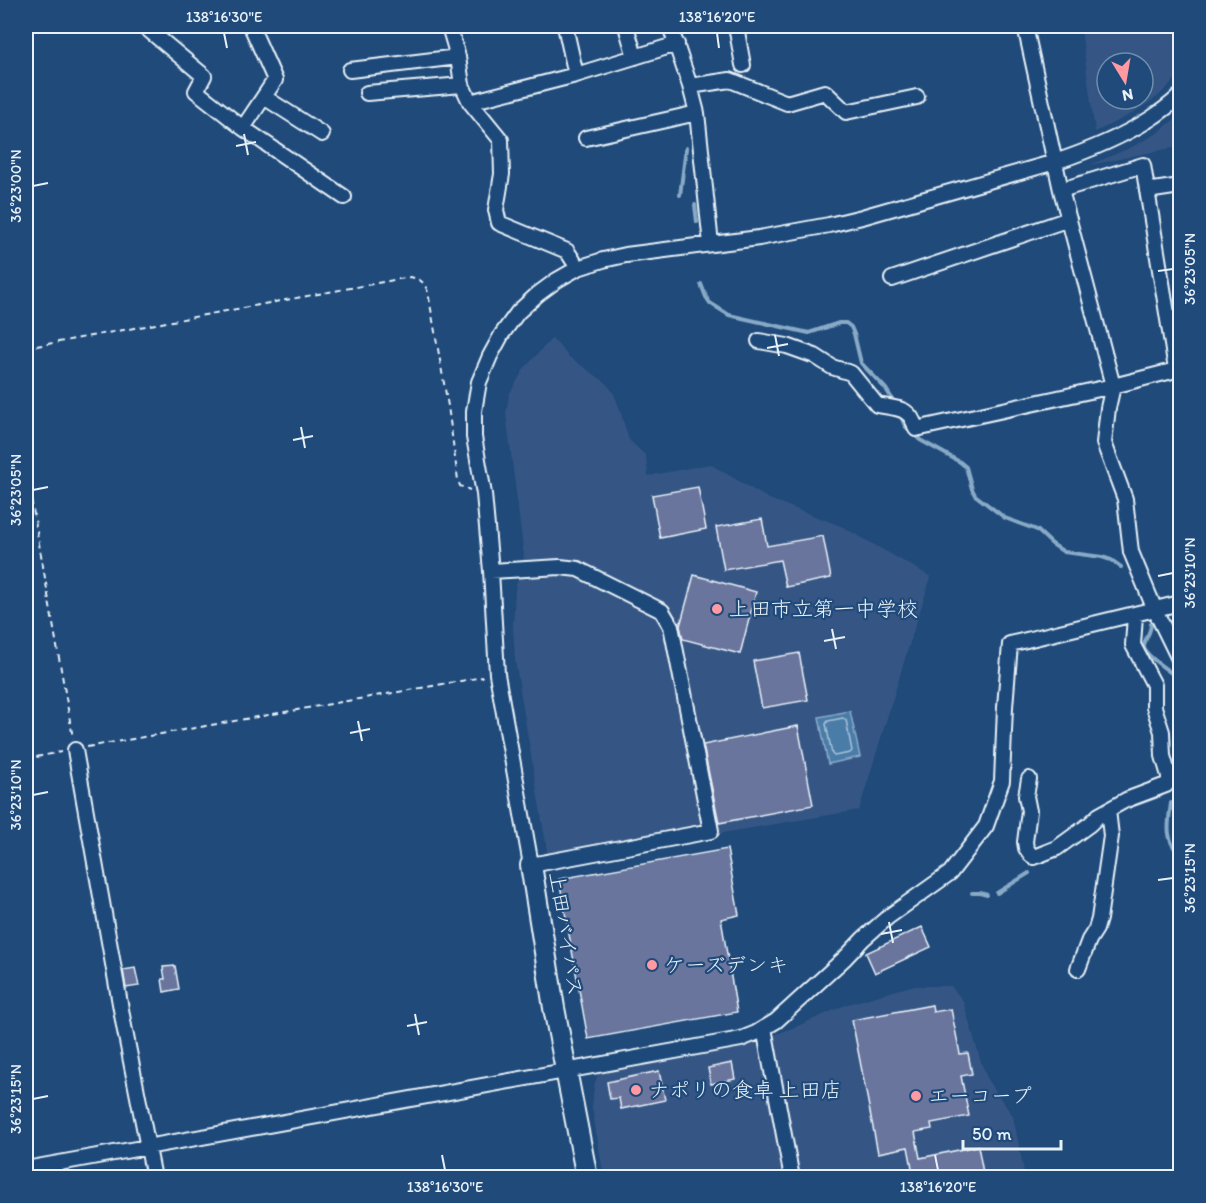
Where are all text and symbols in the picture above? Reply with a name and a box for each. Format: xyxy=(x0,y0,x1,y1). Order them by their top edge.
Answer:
text: 138°16'30"E xyxy=(186,8,262,26)
text: 138°16'20"E xyxy=(679,8,755,26)
north arrow xyxy=(1095,51,1155,111)
text: N xyxy=(1121,85,1135,106)
text: 36°23'00"N xyxy=(7,149,25,223)
text: 36°23'05"N xyxy=(1181,233,1199,305)
text: 36°23'05"N xyxy=(7,454,25,526)
text: 36°23'10"N xyxy=(1181,537,1199,609)
place label: 上田市立第一中学校 xyxy=(729,596,918,621)
marker: 上田市立第一中学校 xyxy=(710,602,724,616)
text: 36°23'10"N xyxy=(7,759,25,831)
text: 36°23'15"N xyxy=(1181,843,1199,913)
street label: 上田バイパス xyxy=(544,870,589,998)
place label: ケーズデンキ xyxy=(664,952,788,977)
marker: ケーズデンキ xyxy=(645,958,659,972)
text: 36°23'15"N xyxy=(7,1064,25,1134)
place label: ナポリの食卓 上田店 xyxy=(648,1077,842,1102)
marker: ナポリの食卓 上田店 xyxy=(629,1083,643,1097)
place label: エーコープ xyxy=(928,1083,1032,1108)
marker: エーコープ xyxy=(909,1089,923,1103)
scale bar xyxy=(963,1113,1060,1151)
text: 50 m xyxy=(972,1123,1012,1145)
text: 138°16'30"E xyxy=(407,1178,483,1196)
text: 138°16'20"E xyxy=(900,1178,976,1196)

